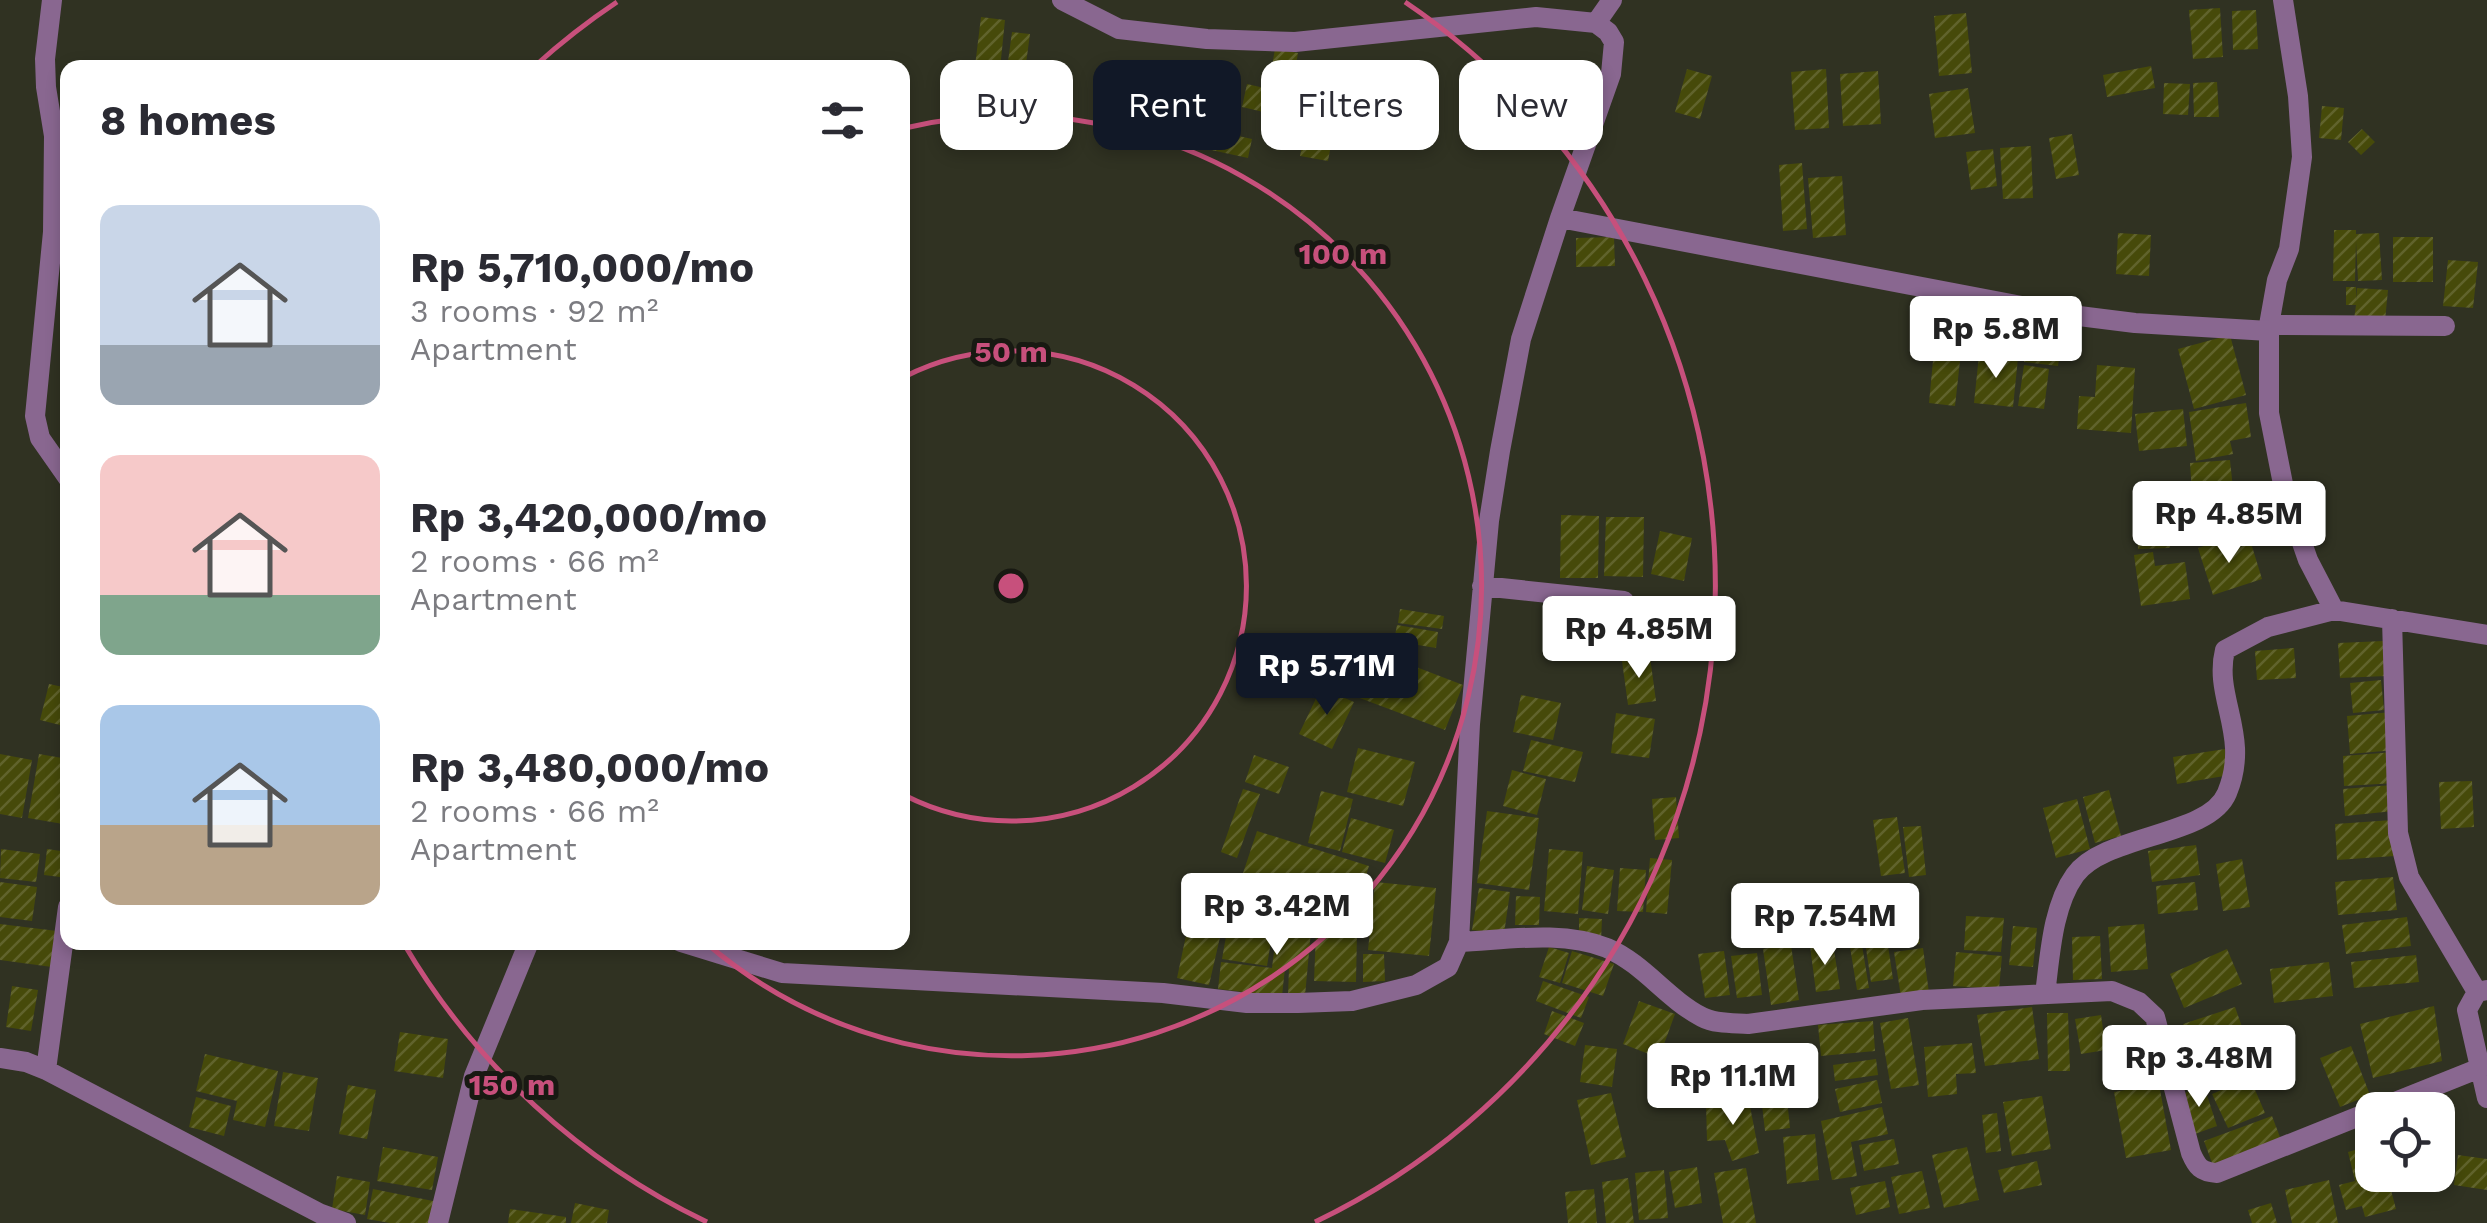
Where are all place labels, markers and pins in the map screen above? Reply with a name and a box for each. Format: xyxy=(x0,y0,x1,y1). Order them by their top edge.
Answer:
pin: Rp 5.8M xyxy=(1904,296,2088,381)
pin: Rp 4.85M xyxy=(2126,481,2332,566)
centre of rings xyxy=(993,568,1029,604)
pin: Rp 4.85M xyxy=(1536,596,1742,681)
pin: Rp 5.71M xyxy=(1224,633,1430,718)
pin: Rp 3.42M xyxy=(1174,873,1380,958)
pin: Rp 7.54M xyxy=(1722,883,1928,968)
pin: Rp 3.48M xyxy=(2096,1025,2302,1110)
pin: Rp 11.1M xyxy=(1630,1043,1836,1128)

